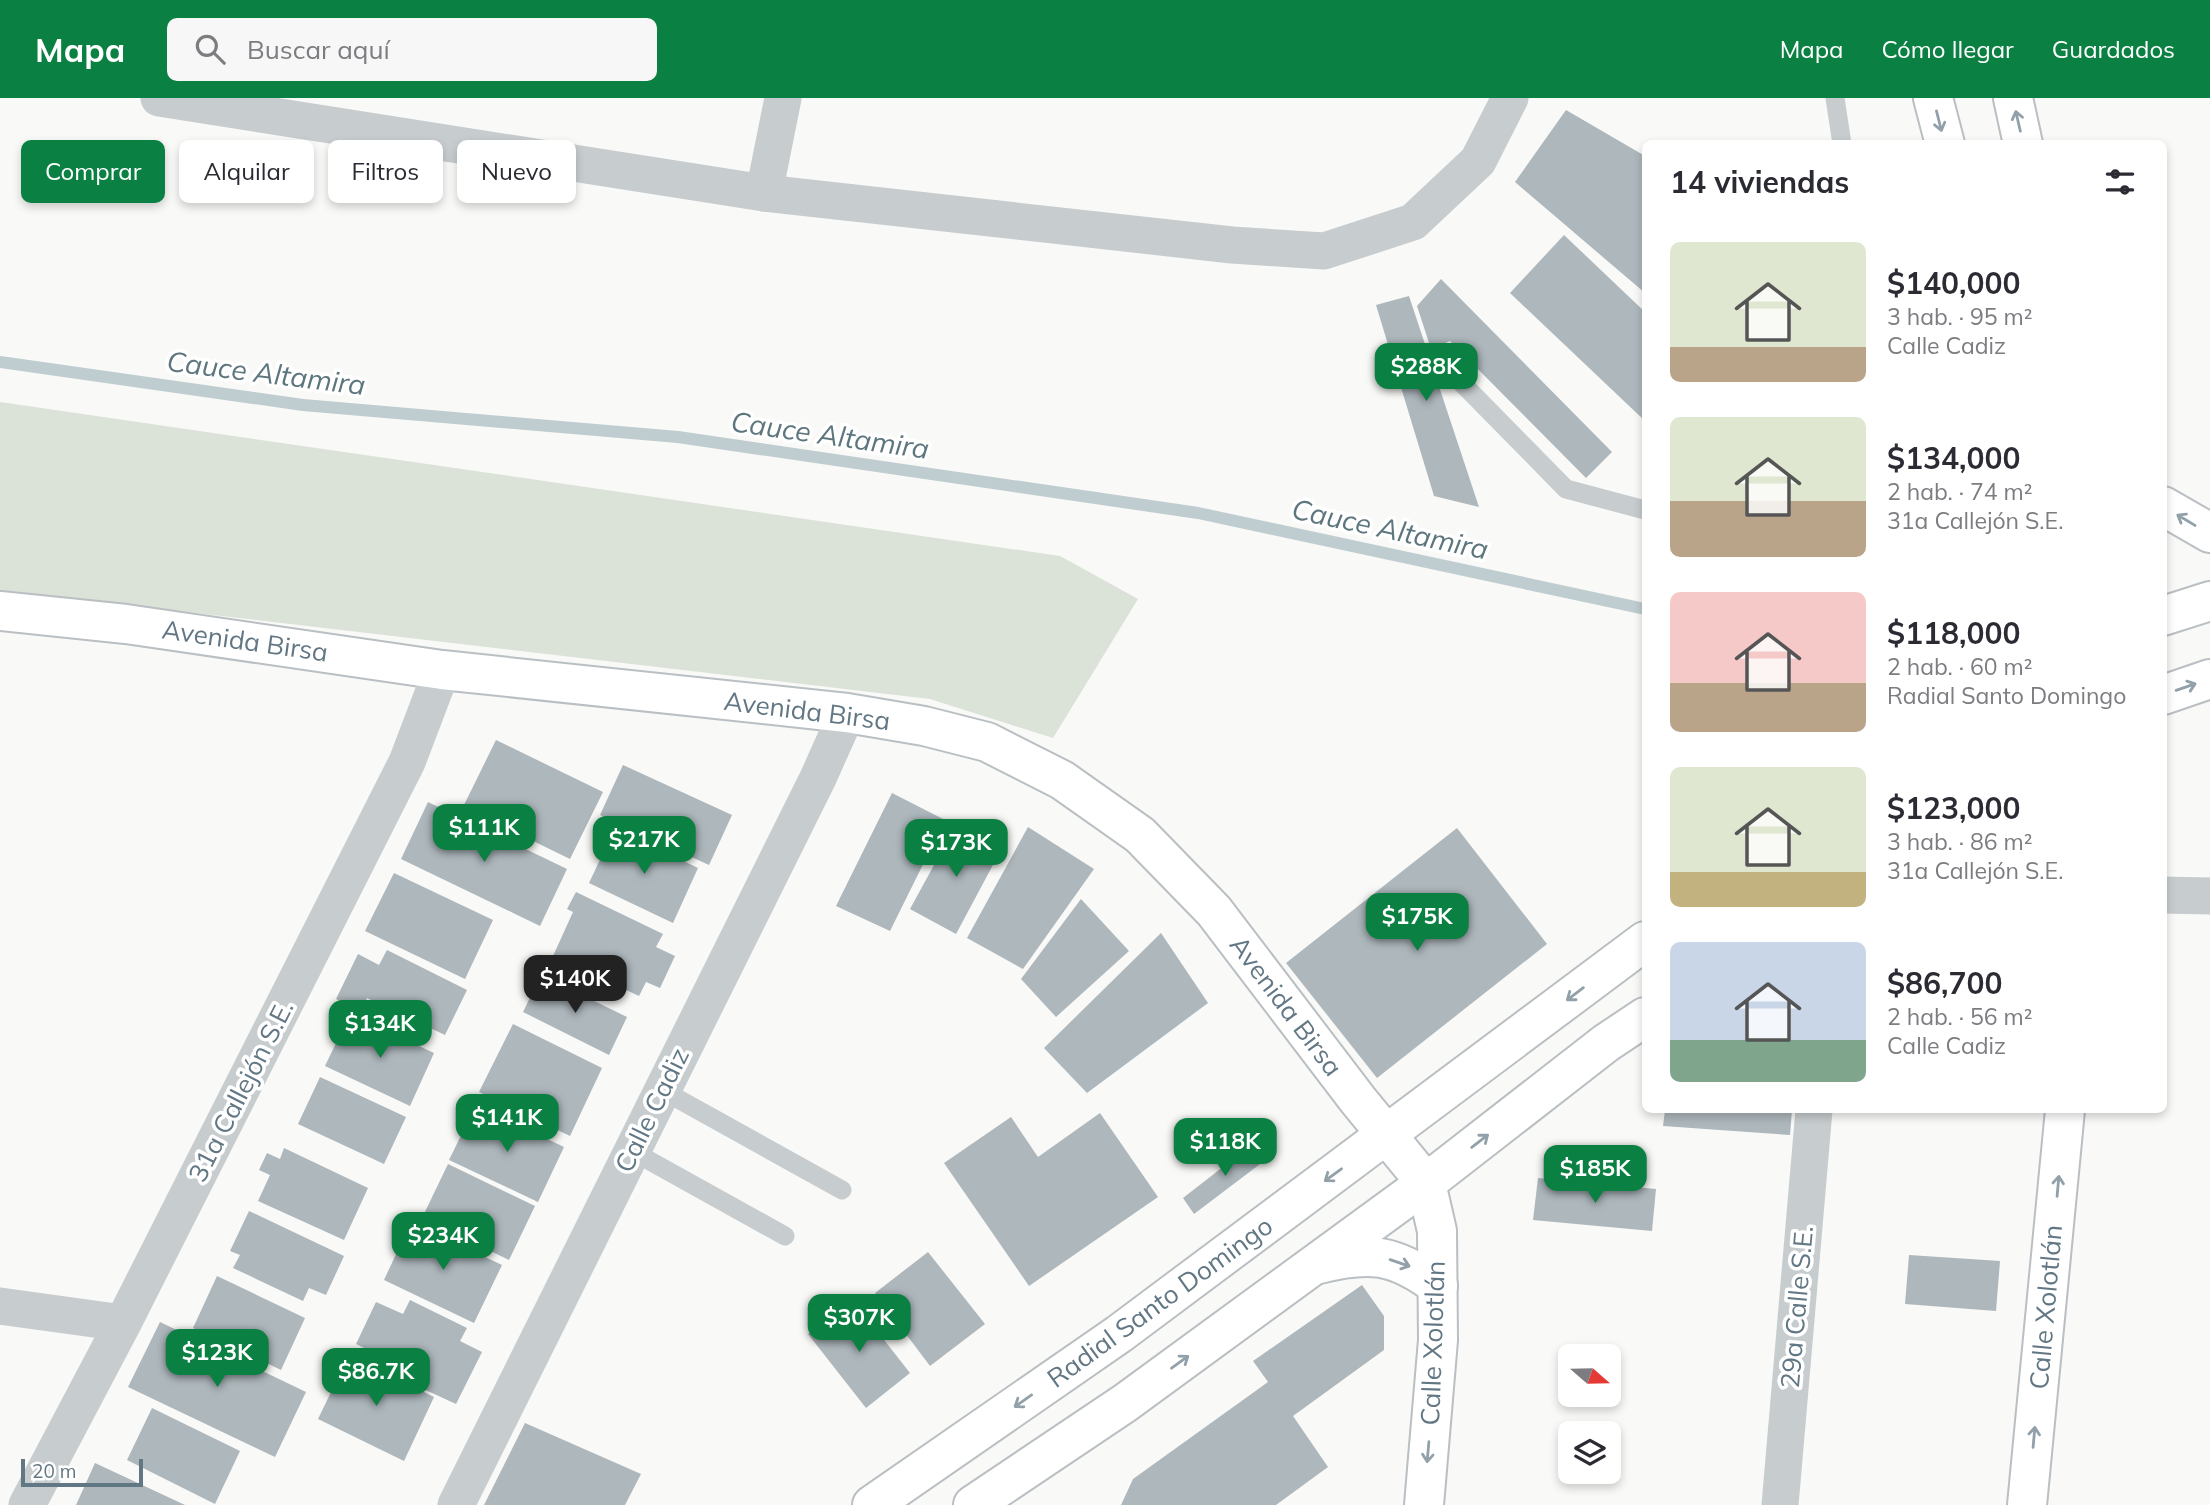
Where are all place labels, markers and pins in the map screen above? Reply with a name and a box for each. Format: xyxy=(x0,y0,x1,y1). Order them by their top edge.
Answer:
pin: $288K xyxy=(1377,344,1475,403)
pin: $111K xyxy=(435,804,533,864)
pin: $217K xyxy=(595,816,693,876)
pin: $173K xyxy=(907,820,1005,879)
pin: $175K xyxy=(1368,894,1466,953)
pin: $140K xyxy=(526,956,624,1015)
pin: $134K xyxy=(331,1000,429,1060)
pin: $141K xyxy=(458,1094,556,1154)
pin: $118K xyxy=(1176,1118,1274,1178)
pin: $185K xyxy=(1546,1146,1644,1205)
pin: $234K xyxy=(394,1212,492,1272)
pin: $307K xyxy=(810,1294,908,1354)
pin: $123K xyxy=(168,1330,266,1389)
pin: $86.7K xyxy=(319,1348,433,1408)

